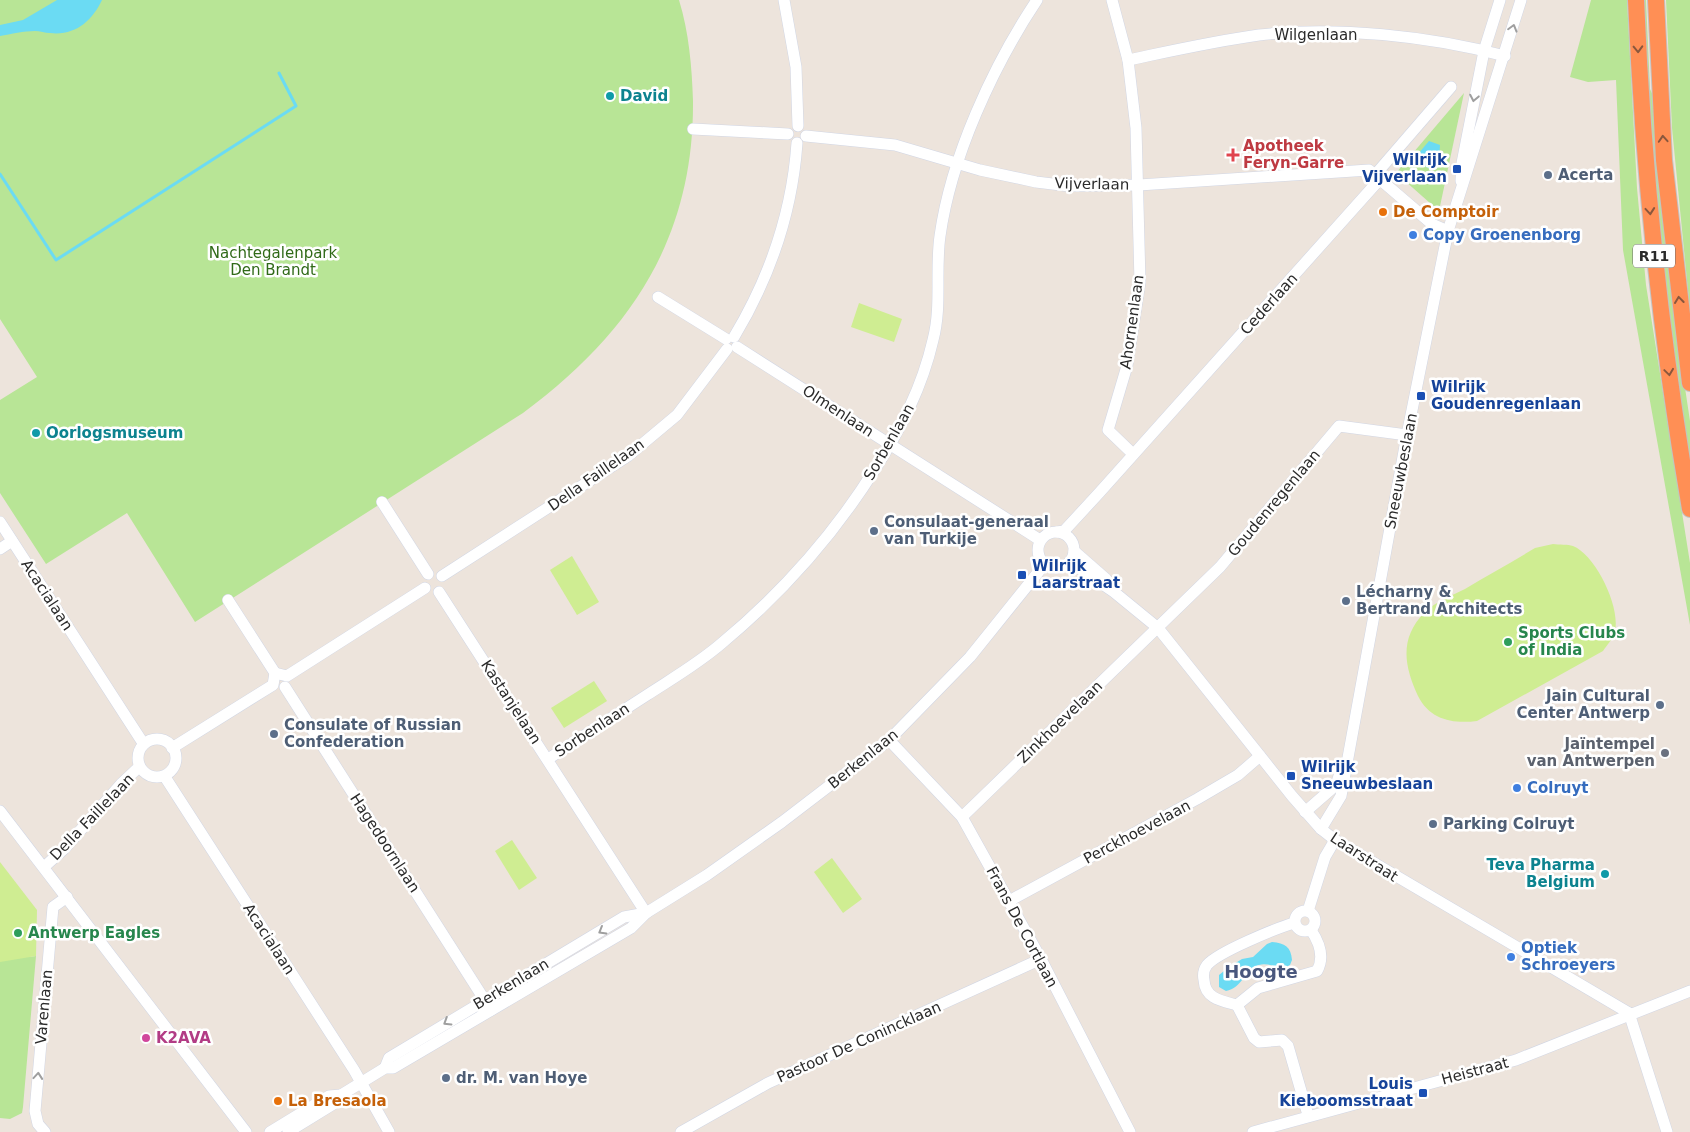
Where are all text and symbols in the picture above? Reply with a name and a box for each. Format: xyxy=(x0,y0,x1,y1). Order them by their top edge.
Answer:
one-way arrow xyxy=(1508,25,1518,33)
street label: Wilgenlaan xyxy=(1274,26,1358,44)
one-way arrow xyxy=(1633,45,1644,53)
place label: David xyxy=(620,87,668,105)
marker: David xyxy=(604,90,616,102)
one-way arrow xyxy=(1470,94,1480,103)
one-way arrow xyxy=(1658,134,1669,142)
place label: Apotheek Feryn-Garre xyxy=(1243,137,1344,172)
marker: Apotheek Feryn-Garre xyxy=(1227,149,1239,161)
place label: Wilrijk Vijverlaan xyxy=(1362,151,1448,186)
marker: Wilrijk Vijverlaan xyxy=(1451,163,1463,175)
place label: Acerta xyxy=(1558,166,1613,184)
marker: Acerta xyxy=(1542,169,1554,181)
street label: Vijverlaan xyxy=(1055,174,1129,194)
place label: De Comptoir xyxy=(1393,203,1499,221)
marker: De Comptoir xyxy=(1377,206,1389,218)
one-way arrow xyxy=(1644,207,1655,215)
place label: Copy Groenenborg xyxy=(1423,226,1581,244)
marker: Copy Groenenborg xyxy=(1407,229,1419,241)
park label: Nachtegalenpark Den Brandt xyxy=(209,244,338,279)
road number: R11 xyxy=(1633,245,1675,268)
street label: Cederlaan xyxy=(1237,269,1301,339)
street label: Ahornenlaan xyxy=(1116,274,1148,370)
one-way arrow xyxy=(1674,296,1685,304)
one-way arrow xyxy=(1663,368,1673,377)
place label: Wilrijk Goudenregenlaan xyxy=(1431,378,1581,413)
street label: Olmenlaan xyxy=(799,381,877,441)
marker: Wilrijk Goudenregenlaan xyxy=(1415,390,1427,402)
street label: Sorbenlaan xyxy=(860,401,918,483)
street label: Sneeuwbeslaan xyxy=(1381,411,1421,531)
place label: Oorlogsmuseum xyxy=(46,424,183,442)
marker: Oorlogsmuseum xyxy=(30,427,42,439)
street label: Della Faillelaan xyxy=(544,435,648,515)
street label: Goudenregenlaan xyxy=(1224,446,1324,560)
place label: Consulaat-generaal van Turkije xyxy=(884,513,1049,548)
marker: Consulaat-generaal van Turkije xyxy=(868,525,880,537)
street label: Acacialaan xyxy=(17,556,77,634)
place label: Wilrijk Laarstraat xyxy=(1032,557,1120,592)
marker: Wilrijk Laarstraat xyxy=(1016,569,1028,581)
place label: Lécharny & Bertrand Architects xyxy=(1356,583,1522,618)
marker: Lécharny & Bertrand Architects xyxy=(1340,595,1352,607)
place label: Sports Clubs of India xyxy=(1518,624,1625,659)
marker: Sports Clubs of India xyxy=(1502,636,1514,648)
street label: Kastanjelaan xyxy=(477,657,545,747)
street label: Zinkhoevelaan xyxy=(1014,677,1106,767)
place label: Jain Cultural Center Antwerp xyxy=(1517,687,1650,722)
street label: Sorbenlaan xyxy=(551,699,633,761)
marker: Jain Cultural Center Antwerp xyxy=(1654,699,1666,711)
place label: Consulate of Russian Confederation xyxy=(284,716,462,751)
street label: Berkenlaan xyxy=(824,725,902,793)
marker: Consulate of Russian Confederation xyxy=(268,728,280,740)
place label: Jaïntempel van Antwerpen xyxy=(1527,735,1655,770)
marker: Jaïntempel van Antwerpen xyxy=(1659,747,1671,759)
place label: Wilrijk Sneeuwbeslaan xyxy=(1301,758,1433,793)
street label: Della Faillelaan xyxy=(46,770,138,864)
marker: Wilrijk Sneeuwbeslaan xyxy=(1285,770,1297,782)
place label: Colruyt xyxy=(1527,779,1588,797)
marker: Colruyt xyxy=(1511,782,1523,794)
street label: Hagedoornlaan xyxy=(346,790,424,896)
street label: Perckhoevelaan xyxy=(1080,796,1194,868)
place label: Parking Colruyt xyxy=(1443,815,1574,833)
marker: Parking Colruyt xyxy=(1427,818,1439,830)
street label: Laarstraat xyxy=(1327,828,1401,886)
place label: Teva Pharma Belgium xyxy=(1487,856,1595,891)
street label: Frans De Cortlaan xyxy=(983,863,1061,991)
marker: Teva Pharma Belgium xyxy=(1599,868,1611,880)
street label: Acacialaan xyxy=(239,900,299,978)
place label: Antwerp Eagles xyxy=(28,924,160,942)
one-way arrow xyxy=(598,924,607,934)
marker: Antwerp Eagles xyxy=(12,927,24,939)
place label: Optiek Schroeyers xyxy=(1521,939,1616,974)
marker: Optiek Schroeyers xyxy=(1505,951,1517,963)
street label: Berkenlaan xyxy=(470,954,552,1014)
district label: Hoogte xyxy=(1224,961,1298,982)
street label: Varenlaan xyxy=(32,969,56,1045)
street label: Pastoor De Conincklaan xyxy=(774,998,944,1086)
one-way arrow xyxy=(443,1016,452,1026)
place label: K2AVA xyxy=(156,1029,211,1047)
marker: K2AVA xyxy=(140,1032,152,1044)
street label: Heistraat xyxy=(1439,1053,1511,1089)
place label: dr. M. van Hoye xyxy=(456,1069,587,1087)
one-way arrow xyxy=(32,1072,43,1080)
marker: dr. M. van Hoye xyxy=(440,1072,452,1084)
place label: Louis Kieboomsstraat xyxy=(1279,1075,1413,1110)
marker: Louis Kieboomsstraat xyxy=(1417,1087,1429,1099)
place label: La Bresaola xyxy=(288,1092,387,1110)
marker: La Bresaola xyxy=(272,1095,284,1107)

